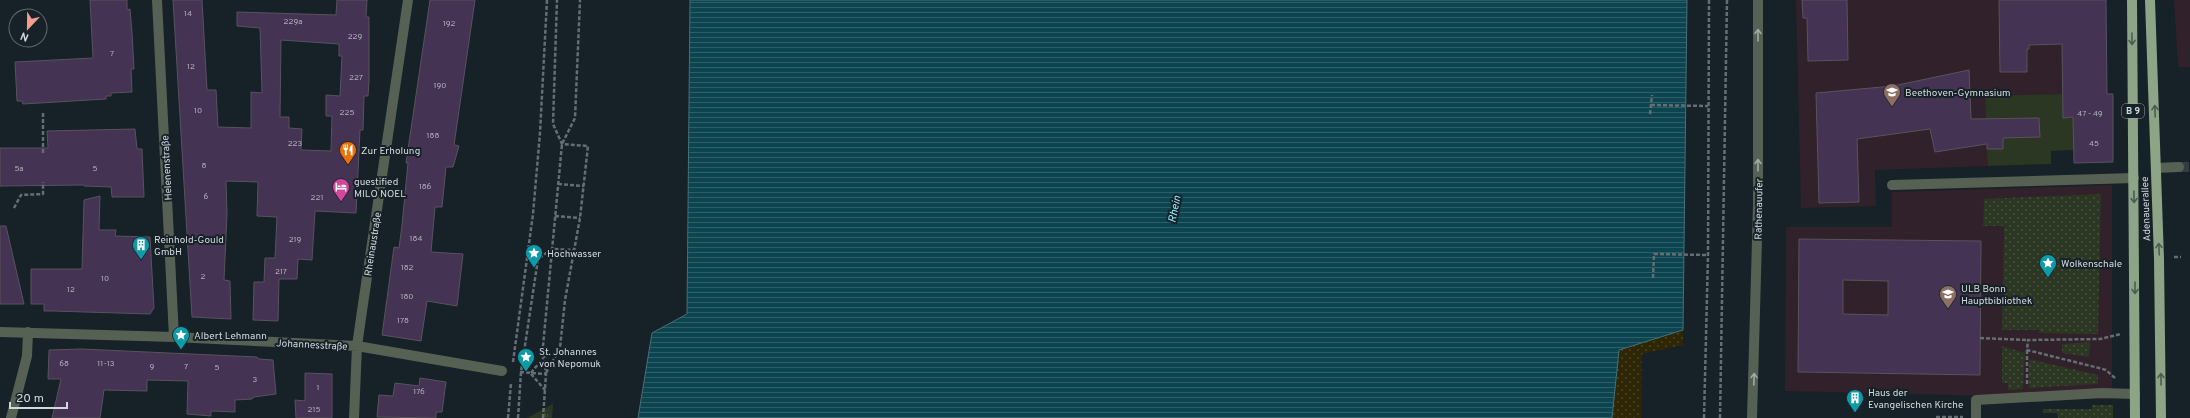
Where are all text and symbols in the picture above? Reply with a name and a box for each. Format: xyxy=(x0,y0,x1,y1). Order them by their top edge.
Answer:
north arrow xyxy=(8,8,48,48)
house number: 14 xyxy=(184,9,192,19)
house number: 229a xyxy=(284,17,302,27)
house number: 192 xyxy=(443,19,455,29)
text: N xyxy=(18,28,31,44)
one-way arrow xyxy=(1754,29,1762,42)
house number: 229 xyxy=(348,32,363,42)
one-way arrow xyxy=(2128,32,2136,45)
house number: 7 xyxy=(110,49,114,59)
house number: 12 xyxy=(187,62,195,72)
house number: 227 xyxy=(349,73,363,83)
house number: 190 xyxy=(434,81,446,91)
school or university icon: Beethoven-Gymnasium xyxy=(1882,82,1902,107)
place label: Beethoven-Gymnasium xyxy=(1905,87,2011,100)
road number: B 9 xyxy=(2122,104,2144,118)
one-way arrow xyxy=(2151,105,2159,118)
house number: 10 xyxy=(194,106,202,116)
house number: 225 xyxy=(340,108,354,118)
house number: 47 - 49 xyxy=(2077,109,2103,119)
house number: 188 xyxy=(427,131,439,141)
street label: Helenenstraße xyxy=(159,135,176,201)
house number: 223 xyxy=(288,139,302,149)
house number: 45 xyxy=(2089,139,2099,149)
restaurant icon: Zur Erholung xyxy=(338,140,358,165)
place label: Zur Erholung xyxy=(361,145,420,158)
one-way arrow xyxy=(1754,159,1762,172)
house number: 8 xyxy=(202,161,207,171)
house number: 5a xyxy=(14,164,24,174)
house number: 5 xyxy=(93,164,98,174)
place label: guestified MILO NOEL xyxy=(354,176,406,201)
street label: Adenauerallee xyxy=(2139,176,2154,242)
hotel icon: guestified MILO NOEL xyxy=(331,177,351,202)
street label: Rathenauufer xyxy=(1752,178,1767,240)
house number: 186 xyxy=(419,182,432,192)
one-way arrow xyxy=(2130,190,2138,203)
house number: 6 xyxy=(204,192,209,202)
house number: 221 xyxy=(311,193,323,203)
water label: Rhein xyxy=(1165,194,1184,224)
street label: Rheinaustraße xyxy=(362,211,385,277)
place label: Reinhold-Gould GmbH xyxy=(154,234,224,259)
house number: 184 xyxy=(410,234,422,244)
building icon: Reinhold-Gould GmbH xyxy=(131,235,151,260)
house number: 219 xyxy=(289,235,302,245)
place icon: Hochwasser xyxy=(524,243,544,268)
one-way arrow xyxy=(2155,243,2163,256)
place label: Hochwasser xyxy=(547,248,601,261)
place icon: Wolkenschale xyxy=(2038,253,2058,278)
place label: Wolkenschale xyxy=(2061,258,2122,271)
house number: 182 xyxy=(401,263,413,273)
house number: 217 xyxy=(275,267,287,277)
house number: 2 xyxy=(201,272,206,282)
house number: 10 xyxy=(101,274,109,284)
one-way arrow xyxy=(2131,281,2139,294)
place label: ULB Bonn Hauptbibliothek xyxy=(1961,283,2032,308)
school or university icon: ULB Bonn Hauptbibliothek xyxy=(1938,284,1958,309)
house number: 12 xyxy=(67,285,75,295)
house number: 180 xyxy=(401,292,413,302)
house number: 178 xyxy=(397,316,409,326)
place icon: Albert Lehmann xyxy=(171,325,191,350)
place label: Albert Lehmann xyxy=(194,330,267,343)
street label: Johannesstraße xyxy=(276,337,348,354)
place label: St. Johannes von Nepomuk xyxy=(539,346,601,371)
place icon: St. Johannes von Nepomuk xyxy=(516,347,536,372)
house number: 68 xyxy=(59,359,69,369)
house number: 11-13 xyxy=(97,359,115,369)
house number: 9 xyxy=(150,362,155,372)
house number: 7 xyxy=(184,362,188,372)
house number: 5 xyxy=(215,363,220,373)
one-way arrow xyxy=(1750,373,1758,386)
one-way arrow xyxy=(2157,373,2165,386)
house number: 3 xyxy=(253,375,258,385)
house number: 1 xyxy=(317,383,319,393)
scale bar xyxy=(10,384,67,410)
house number: 176 xyxy=(413,387,425,397)
place label: Haus der Evangelischen Kirche xyxy=(1868,387,1963,412)
building icon: Haus der Evangelischen Kirche xyxy=(1845,388,1865,413)
text: 20 m xyxy=(16,391,44,407)
house number: 215 xyxy=(308,405,320,415)

